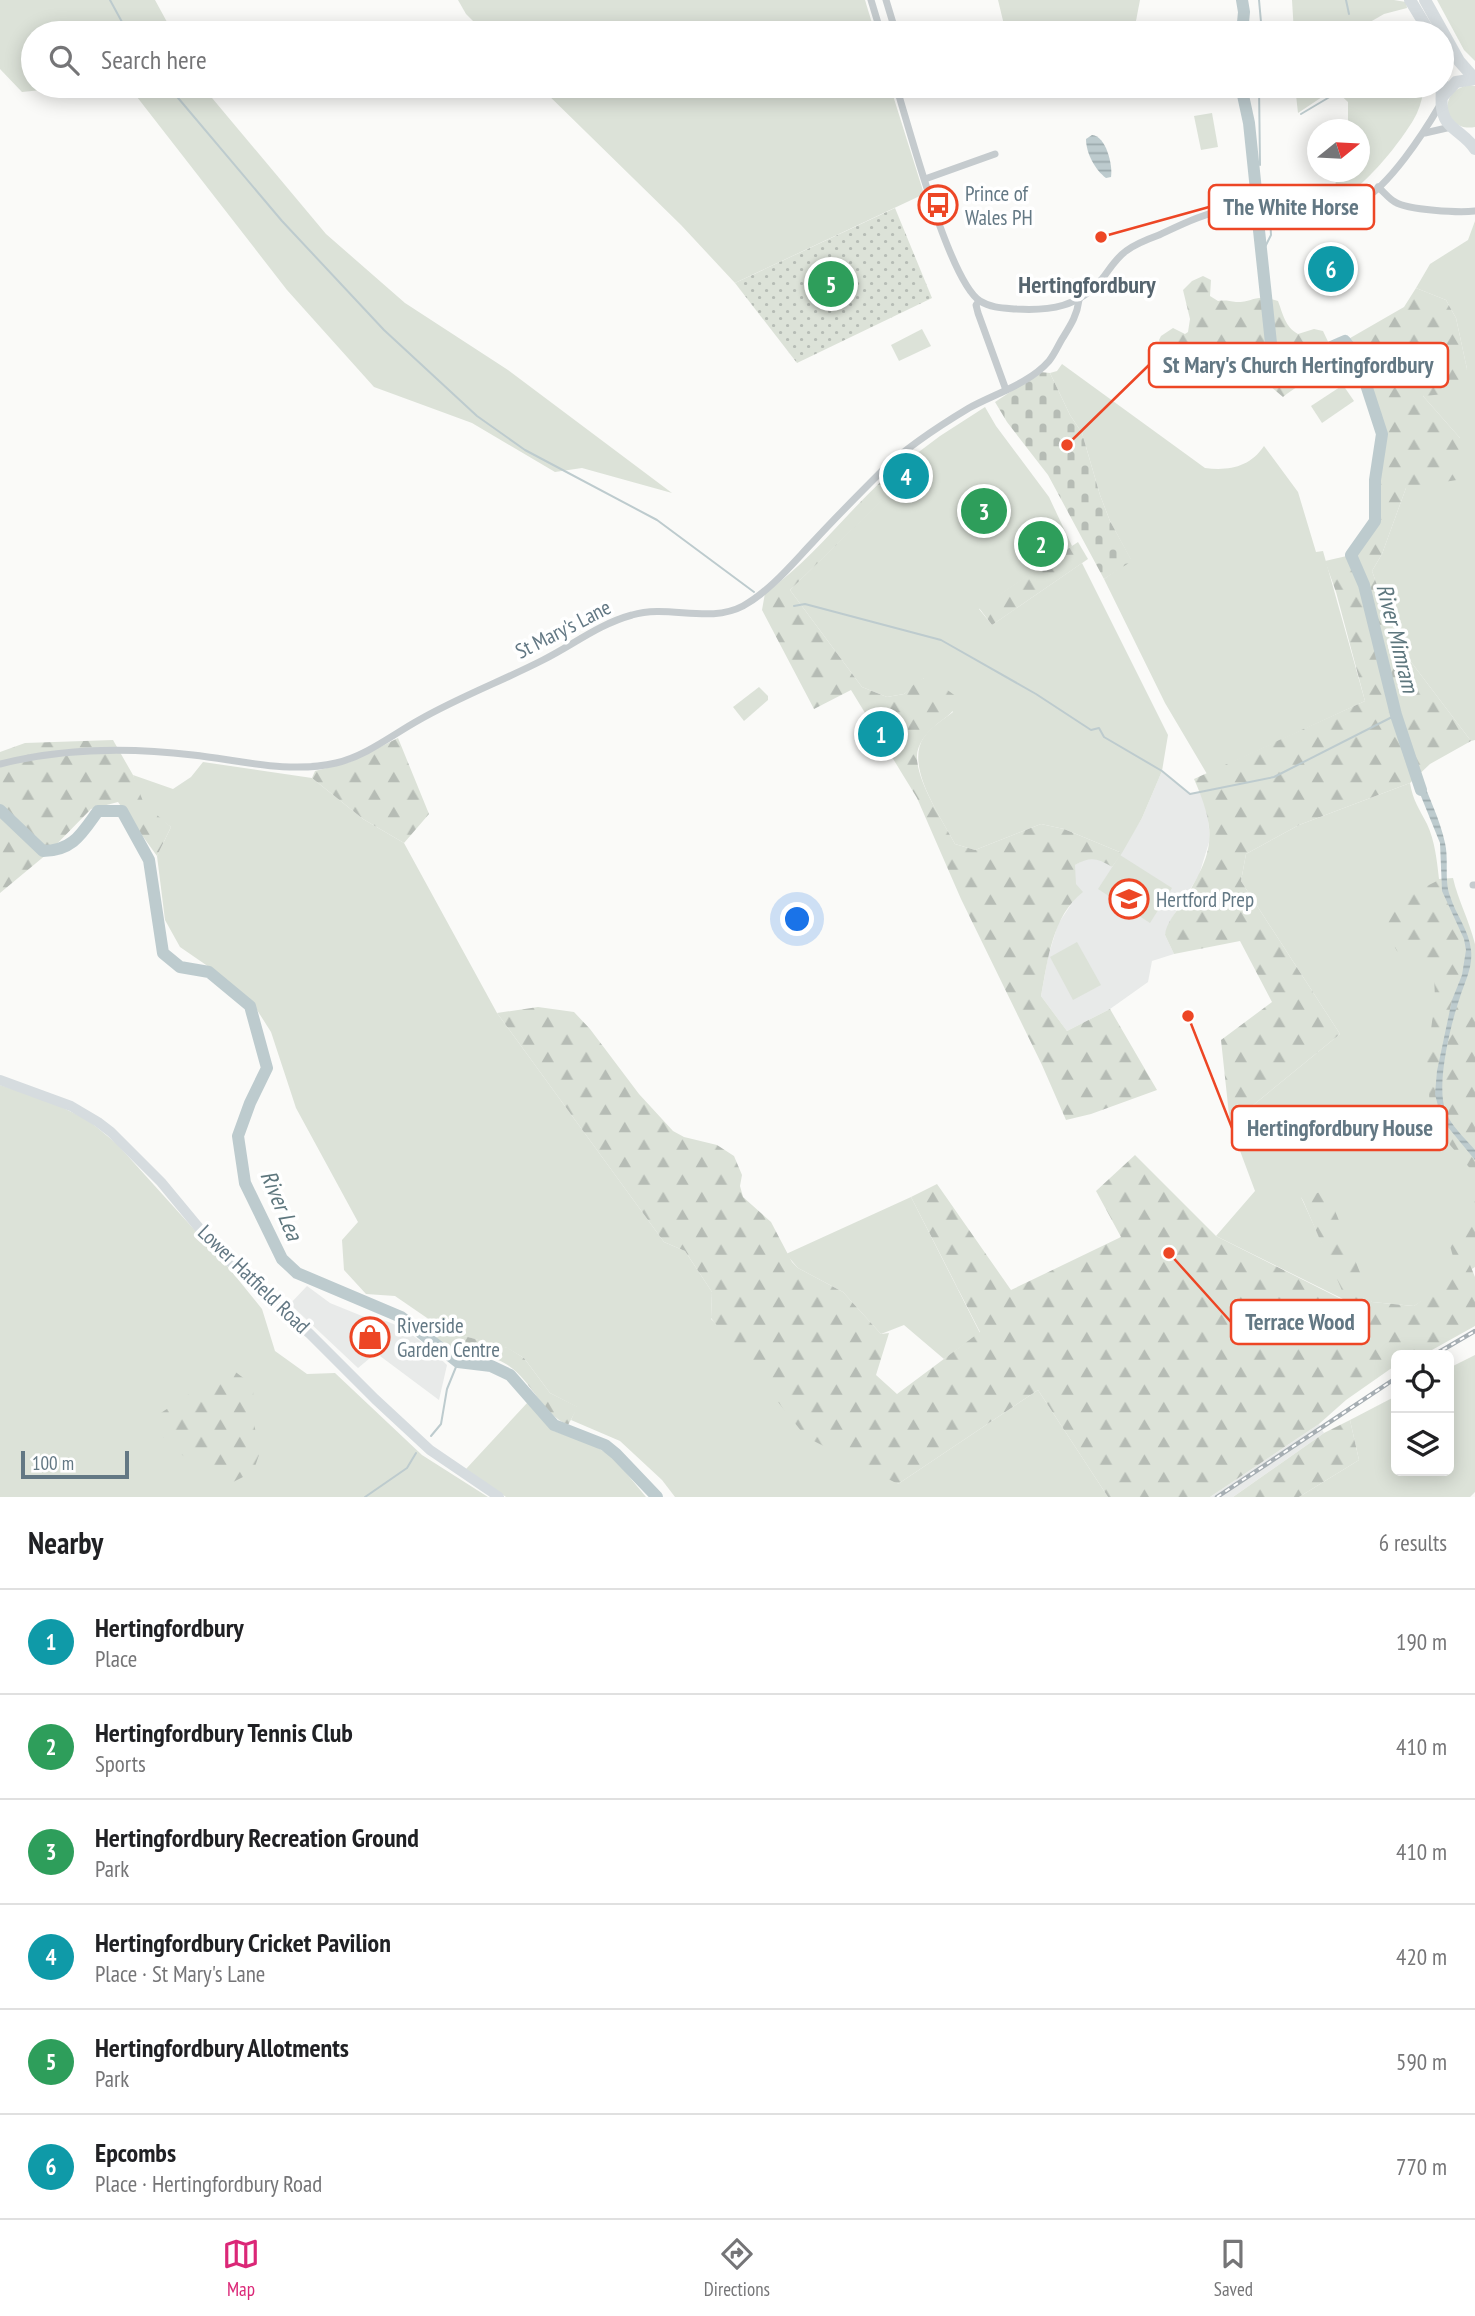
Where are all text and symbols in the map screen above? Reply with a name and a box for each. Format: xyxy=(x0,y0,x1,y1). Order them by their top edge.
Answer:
search box xyxy=(21,21,1454,98)
icon: search xyxy=(45,41,83,79)
text: Search here xyxy=(101,43,207,76)
north arrow xyxy=(1307,119,1370,182)
place label: Prince of Wales PH xyxy=(965,180,1033,231)
bus stop icon: Prince of Wales PH xyxy=(917,184,959,226)
callout: The White Horse xyxy=(1209,185,1374,229)
text: The White Horse xyxy=(1223,192,1359,221)
pin: 6 xyxy=(1308,243,1354,295)
pin: 5 xyxy=(808,258,854,310)
district label: Hertingfordbury xyxy=(1018,269,1156,300)
callout: St Mary's Church Hertingfordbury xyxy=(1149,343,1448,387)
text: St Mary's Church Hertingfordbury xyxy=(1163,350,1434,379)
pin: 4 xyxy=(883,450,929,502)
pin: 3 xyxy=(961,485,1007,537)
pin: 2 xyxy=(1018,518,1064,570)
water label: River Mimram xyxy=(1371,581,1426,697)
street label: St Mary's Lane xyxy=(511,593,615,665)
pin: 1 xyxy=(858,708,904,760)
school or university icon: Hertford Prep xyxy=(1108,878,1150,920)
place label: Hertford Prep xyxy=(1156,886,1254,913)
your location xyxy=(780,902,814,936)
callout: Hertingfordbury House xyxy=(1232,1106,1447,1150)
text: Hertingfordbury House xyxy=(1247,1113,1433,1142)
water label: River Lea xyxy=(254,1166,310,1246)
street label: Lower Hatfield Road xyxy=(192,1219,316,1339)
callout: Terrace Wood xyxy=(1231,1300,1369,1344)
text: Terrace Wood xyxy=(1245,1307,1355,1336)
place label: Riverside Garden Centre xyxy=(397,1312,500,1363)
shop icon: Riverside Garden Centre xyxy=(349,1316,391,1358)
map controls xyxy=(1391,1350,1454,1476)
button: locate xyxy=(1391,1350,1454,1413)
button: layers xyxy=(1391,1413,1454,1476)
scale bar xyxy=(21,1448,130,1480)
text: 100 m xyxy=(32,1451,74,1475)
text: Nearby xyxy=(28,1523,103,1562)
text: 6 results xyxy=(1379,1528,1447,1557)
text: Hertingfordbury xyxy=(95,1611,244,1644)
text: 1 xyxy=(46,1627,57,1656)
text: 190 m xyxy=(1396,1627,1447,1656)
text: Place xyxy=(95,1644,137,1673)
text: Hertingfordbury Tennis Club xyxy=(95,1716,353,1749)
text: 2 xyxy=(46,1732,57,1761)
text: 410 m xyxy=(1396,1732,1447,1761)
text: Sports xyxy=(95,1749,146,1778)
text: Hertingfordbury Recreation Ground xyxy=(95,1821,419,1854)
text: 3 xyxy=(46,1837,57,1866)
text: 410 m xyxy=(1396,1837,1447,1866)
text: Park xyxy=(95,1854,129,1883)
text: Hertingfordbury Cricket Pavilion xyxy=(95,1926,391,1959)
text: 4 xyxy=(46,1942,57,1971)
text: 420 m xyxy=(1396,1942,1447,1971)
text: Place · St Mary's Lane xyxy=(95,1959,265,1988)
text: Hertingfordbury Allotments xyxy=(95,2031,349,2064)
text: 5 xyxy=(46,2047,57,2076)
text: 590 m xyxy=(1396,2047,1447,2076)
text: Park xyxy=(95,2064,129,2093)
text: Epcombs xyxy=(95,2136,176,2169)
text: 6 xyxy=(46,2152,57,2181)
text: 770 m xyxy=(1396,2152,1447,2181)
text: Place · Hertingfordbury Road xyxy=(95,2169,322,2198)
tab: Map xyxy=(222,2235,260,2301)
tab: Directions xyxy=(704,2235,770,2301)
tab: Saved xyxy=(1214,2235,1253,2301)

